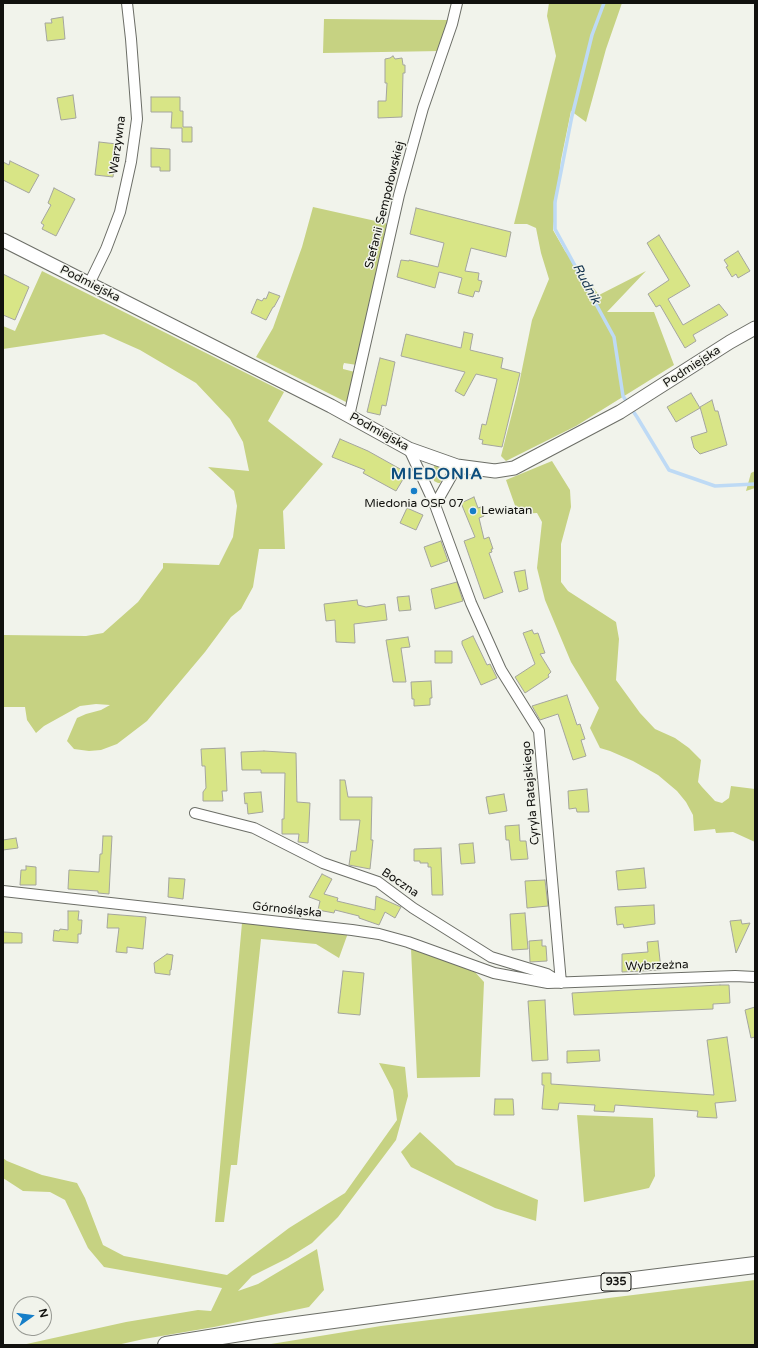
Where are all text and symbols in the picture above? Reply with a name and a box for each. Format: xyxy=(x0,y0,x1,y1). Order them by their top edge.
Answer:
street label: Warzywna xyxy=(107,115,129,175)
street label: Stefanii Sempołowskiej xyxy=(362,140,408,270)
water label: Rudnik xyxy=(569,261,603,307)
street label: Podmiejska xyxy=(58,263,122,305)
street label: Podmiejska xyxy=(661,343,723,391)
street label: Podmiejska xyxy=(347,410,411,454)
district label: MIEDONIA xyxy=(391,465,483,485)
marker: Miedonia OSP 07 xyxy=(409,486,419,496)
place label: Miedonia OSP 07 xyxy=(364,497,464,511)
place label: Lewiatan xyxy=(481,504,532,518)
marker: Lewiatan xyxy=(468,506,478,516)
street label: Cyryla Ratajskiego xyxy=(519,740,543,846)
street label: Boczna xyxy=(379,865,421,901)
street label: Górnośląska xyxy=(251,899,323,921)
street label: Wybrzeżna xyxy=(625,958,689,974)
road number: 935 xyxy=(601,1273,631,1291)
north arrow xyxy=(12,1296,52,1336)
text: N xyxy=(36,1307,51,1319)

